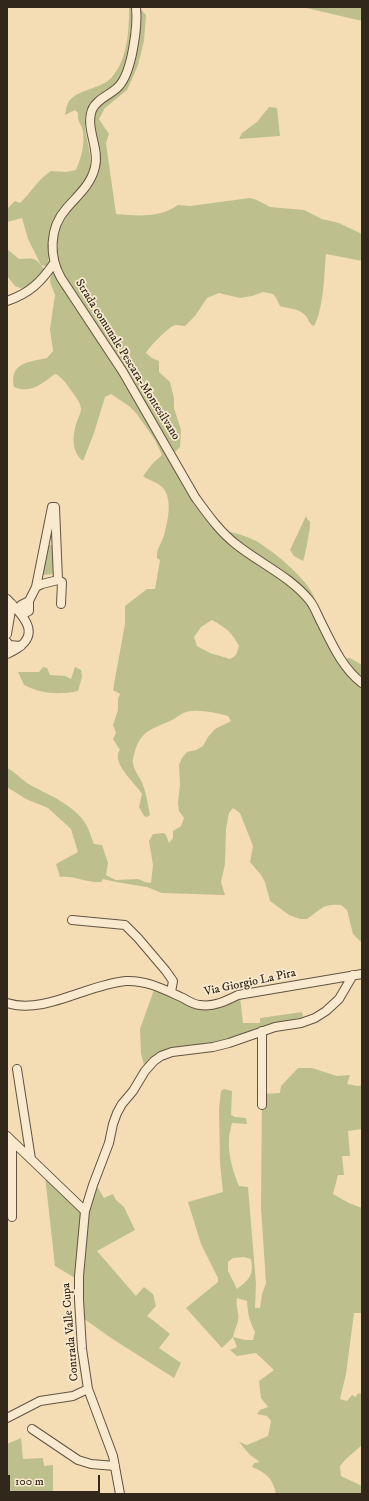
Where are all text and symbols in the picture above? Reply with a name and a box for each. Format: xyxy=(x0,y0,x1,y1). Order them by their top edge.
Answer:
street label: Strada comunale Pescara-Montesilvano xyxy=(71,277,183,443)
street label: Via Giorgio La Pira xyxy=(203,966,297,1000)
street label: Contrada Valle Cupa xyxy=(60,1282,82,1382)
scale bar xyxy=(10,1467,102,1493)
text: 100 m xyxy=(15,1474,44,1489)

